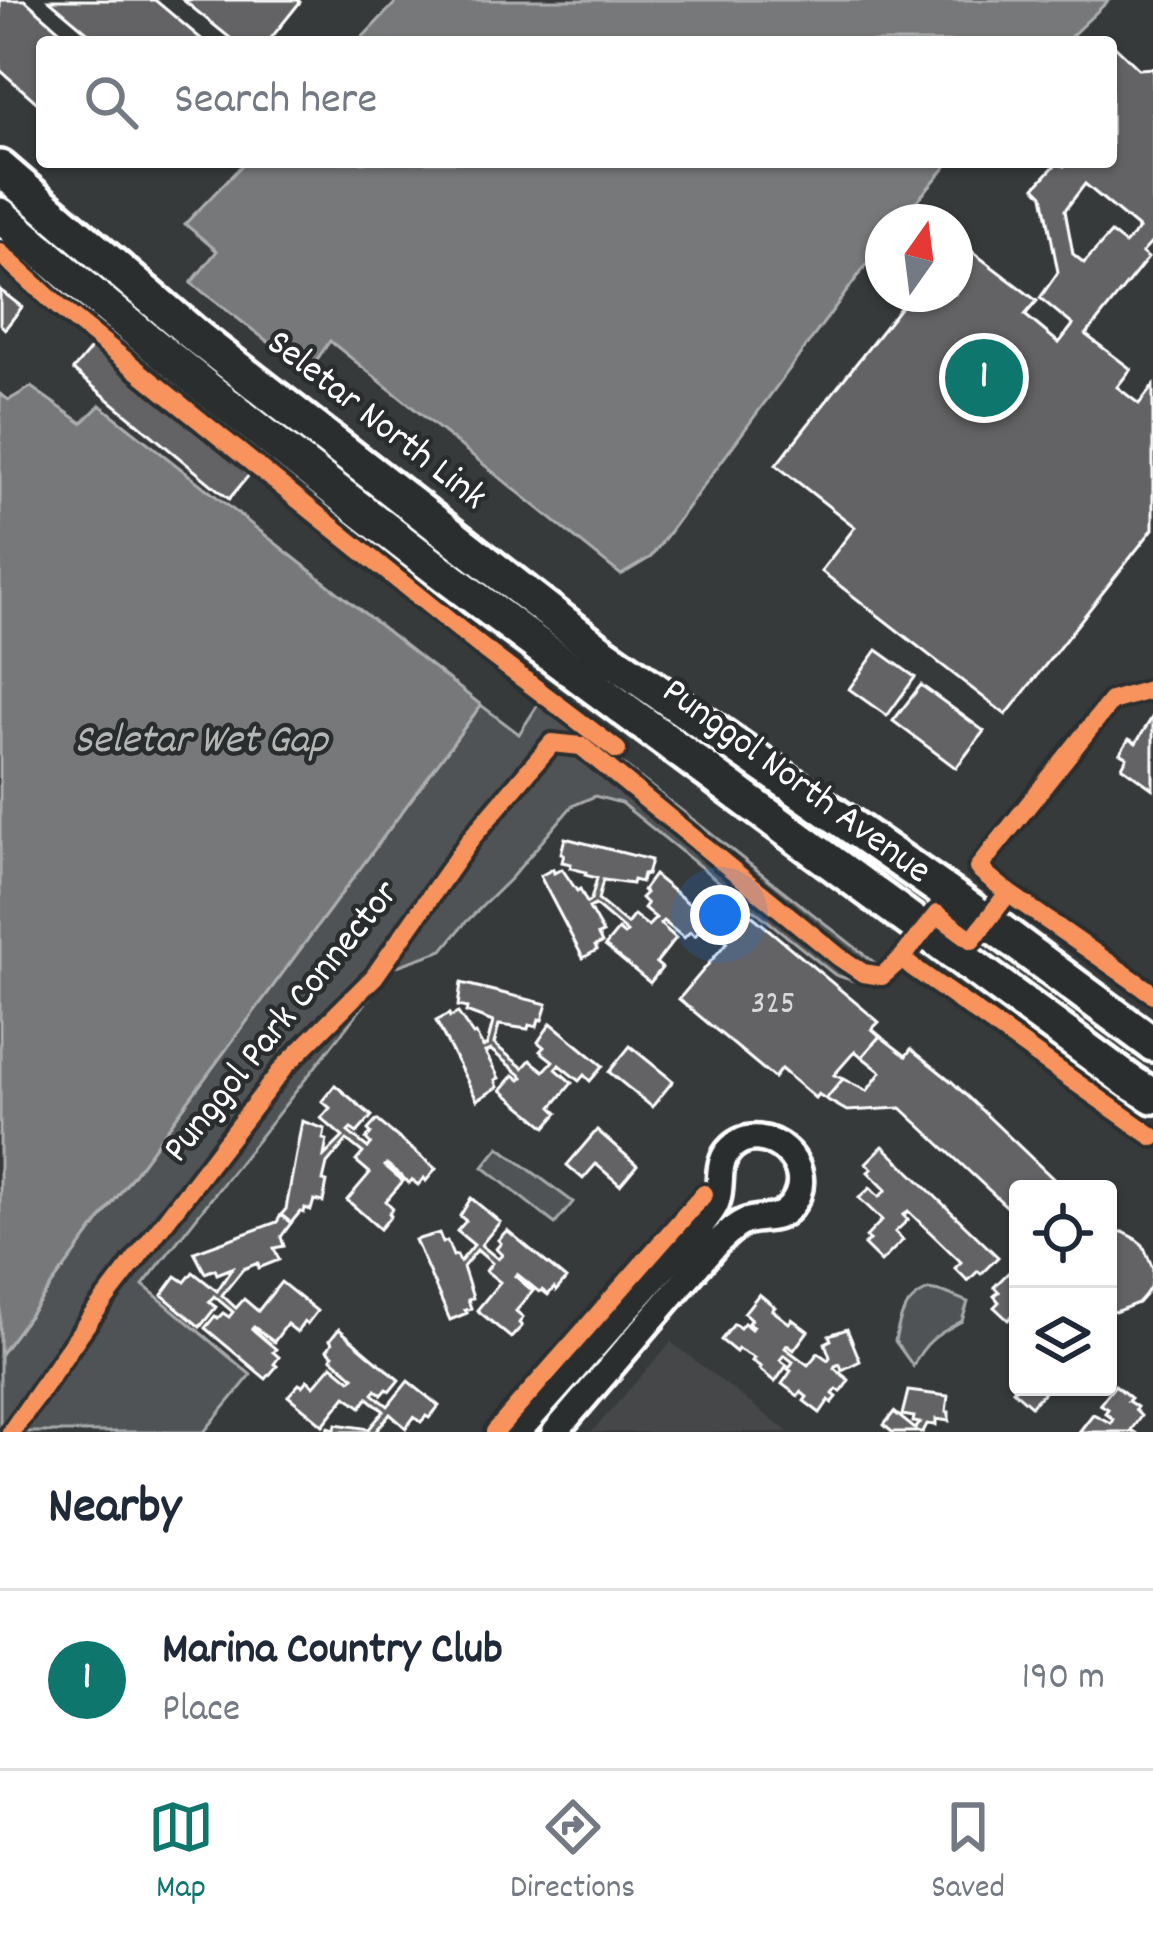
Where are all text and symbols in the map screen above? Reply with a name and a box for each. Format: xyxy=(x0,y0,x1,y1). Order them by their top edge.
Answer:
search box xyxy=(36,36,1117,168)
icon: search xyxy=(78,69,144,135)
text: Search here xyxy=(174,70,377,134)
north arrow xyxy=(865,204,973,312)
street label: Seletar North Link xyxy=(253,318,497,526)
pin: 1 xyxy=(945,333,1023,423)
street label: Punggol North Avenue xyxy=(649,666,941,900)
water label: Seletar Wet Gap xyxy=(74,713,330,773)
street label: Punggol Park Connector xyxy=(152,870,415,1176)
your location xyxy=(690,885,750,945)
house number: 325 xyxy=(751,982,795,1029)
map controls xyxy=(1009,1180,1117,1396)
button: locate xyxy=(1009,1180,1117,1288)
button: layers xyxy=(1009,1288,1117,1396)
text: Nearby xyxy=(48,1474,181,1546)
text: Marina Country Club xyxy=(162,1620,503,1684)
text: 1 xyxy=(83,1652,91,1707)
text: 190 m xyxy=(1022,1652,1105,1707)
text: Place xyxy=(162,1684,240,1739)
tab: Map xyxy=(148,1794,214,1913)
tab: Directions xyxy=(510,1794,635,1913)
tab: Saved xyxy=(931,1794,1005,1913)

